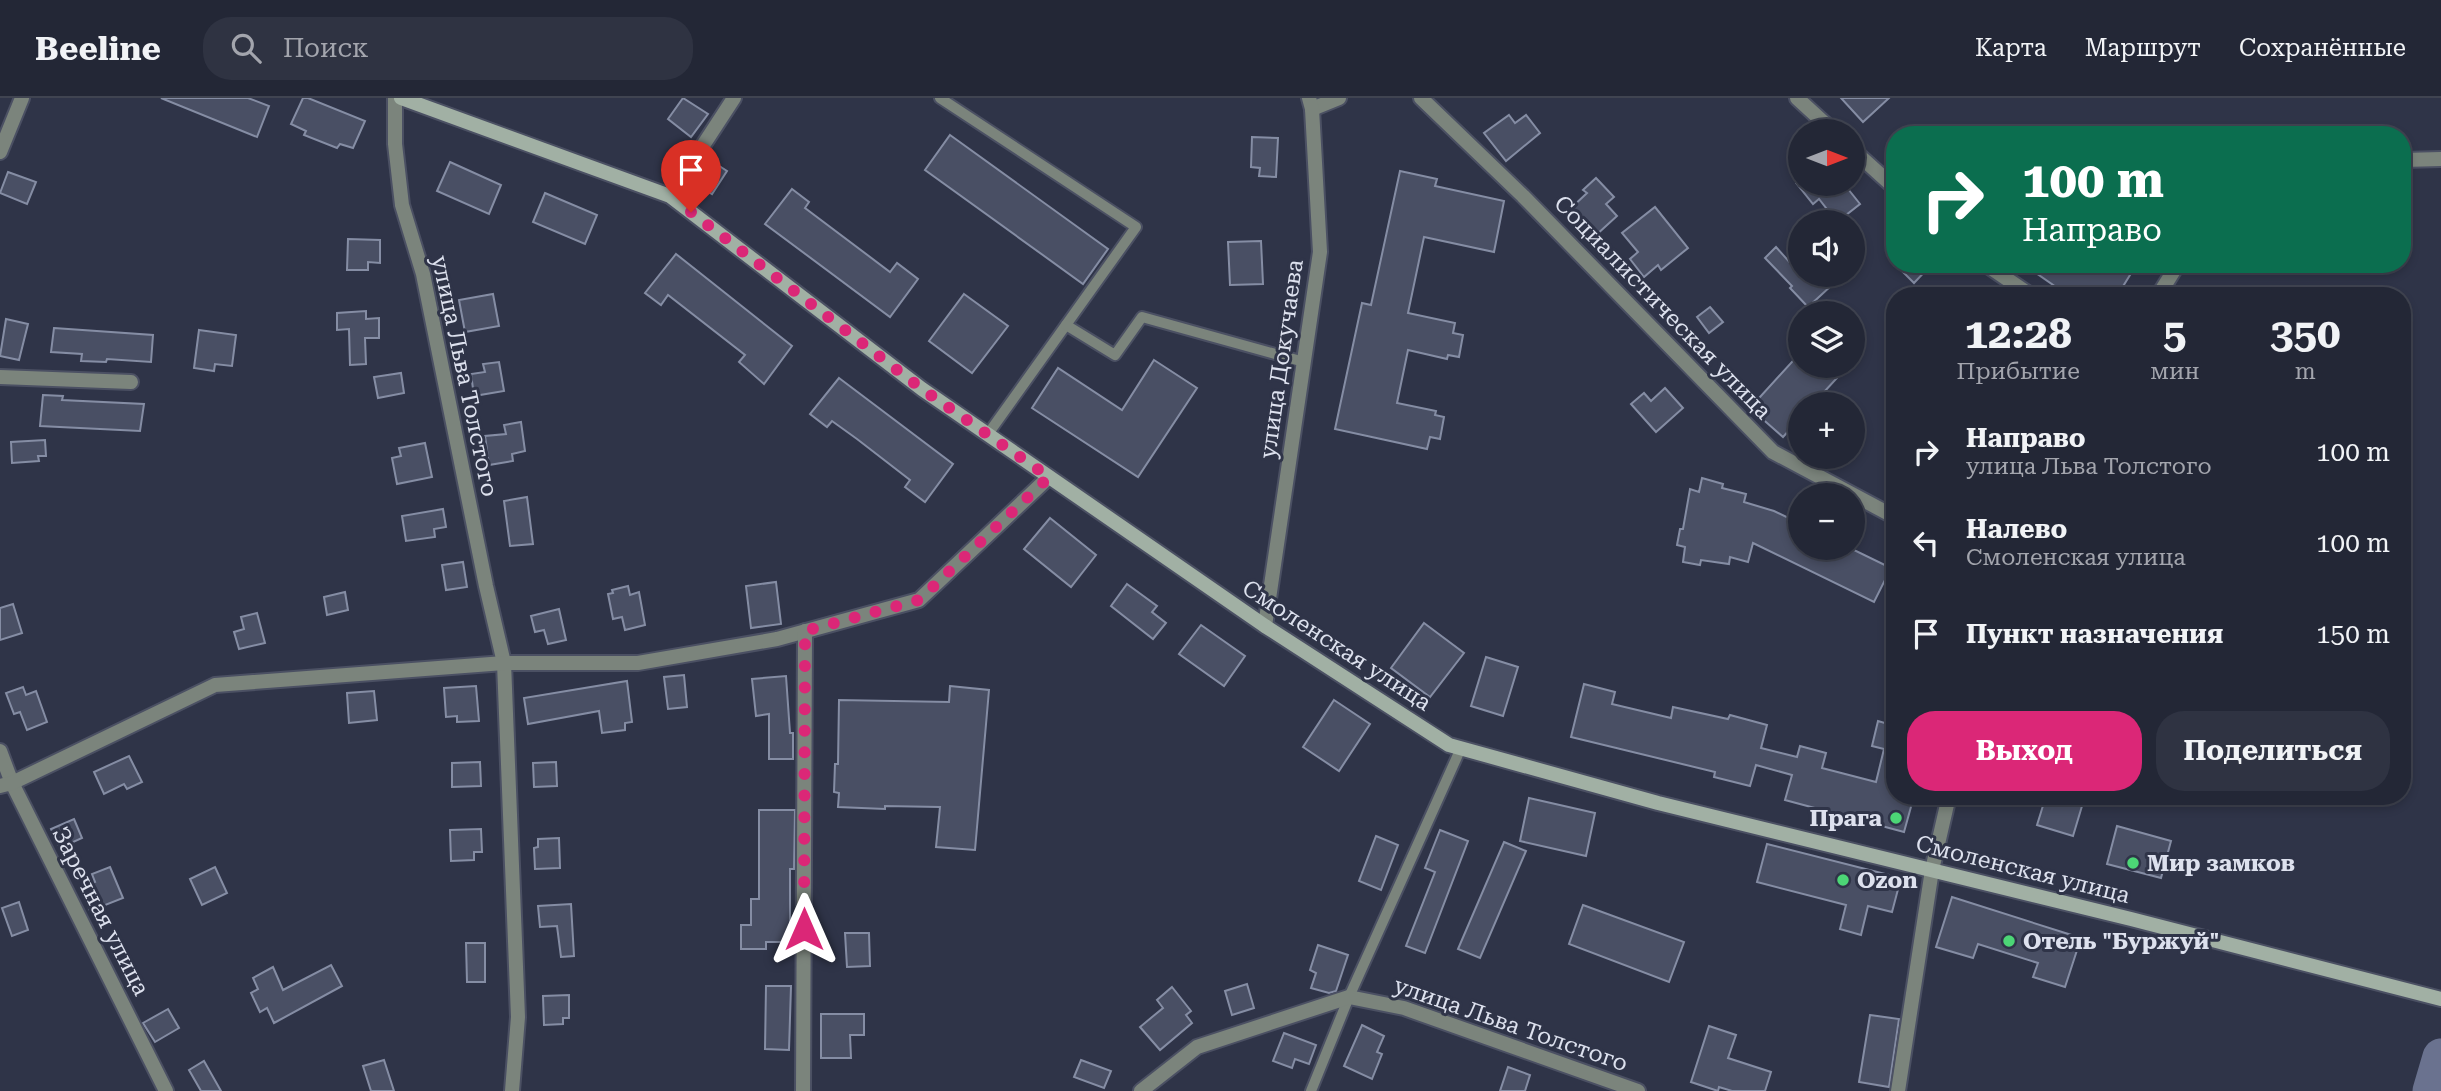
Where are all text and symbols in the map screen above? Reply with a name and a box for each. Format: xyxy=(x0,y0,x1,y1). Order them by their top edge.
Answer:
search box xyxy=(203,17,693,80)
text: Beeline xyxy=(35,29,161,68)
icon: search xyxy=(227,29,265,67)
text: Поиск xyxy=(283,33,369,63)
text: Карта xyxy=(1975,34,2047,62)
text: Маршрут xyxy=(2085,34,2201,62)
text: Сохранённые xyxy=(2239,34,2406,62)
north arrow xyxy=(1788,119,1866,196)
map controls xyxy=(1788,119,1865,560)
pin xyxy=(661,140,721,212)
icon: arrive xyxy=(672,151,710,189)
text: 100 m xyxy=(2022,152,2164,209)
icon: right xyxy=(1907,154,1998,245)
street label: Социалистическая улица xyxy=(1549,190,1777,425)
button: sound xyxy=(1788,210,1865,287)
text: Направо xyxy=(2022,211,2162,249)
street label: улица Льва Толстого xyxy=(426,253,503,499)
street label: улица Докучаева xyxy=(1254,257,1309,460)
button: layers xyxy=(1788,301,1865,378)
text: 12:28 xyxy=(1965,309,2072,358)
text: 5 xyxy=(2163,309,2187,358)
text: 350 xyxy=(2270,309,2340,358)
text: Прибытие xyxy=(1957,358,2080,385)
text: мин xyxy=(2150,358,2199,385)
text: m xyxy=(2295,358,2316,385)
button: + xyxy=(1788,392,1865,469)
text: Направо xyxy=(1966,423,2086,453)
icon: right xyxy=(1907,433,1945,471)
text: 100 m xyxy=(2316,437,2390,467)
text: улица Льва Толстого xyxy=(1966,453,2212,480)
button: − xyxy=(1788,483,1865,560)
text: Налево xyxy=(1966,514,2067,544)
icon: left xyxy=(1907,524,1945,562)
text: 100 m xyxy=(2316,528,2390,558)
text: Смоленская улица xyxy=(1966,544,2186,571)
street label: Смоленская улица xyxy=(1237,574,1437,717)
icon: arrive xyxy=(1907,615,1945,653)
text: Пункт назначения xyxy=(1966,619,2223,649)
text: 150 m xyxy=(2316,619,2390,649)
button: Выход xyxy=(1907,711,2142,791)
button: Поделиться xyxy=(2156,711,2390,791)
place label: Прага xyxy=(1809,805,1882,832)
marker: Прага xyxy=(1888,810,1904,826)
street label: Заречная улица xyxy=(46,822,155,1001)
street label: Смоленская улица xyxy=(1913,830,2133,909)
place label: Мир замков xyxy=(2147,850,2295,877)
marker: Мир замков xyxy=(2125,855,2141,871)
place label: Ozon xyxy=(1857,867,1918,894)
marker: Ozon xyxy=(1835,872,1851,888)
position arrow xyxy=(767,892,841,966)
place label: Отель "Буржуй" xyxy=(2023,928,2219,955)
marker: Отель "Буржуй" xyxy=(2001,933,2017,949)
street label: улица Льва Толстого xyxy=(1390,972,1631,1077)

